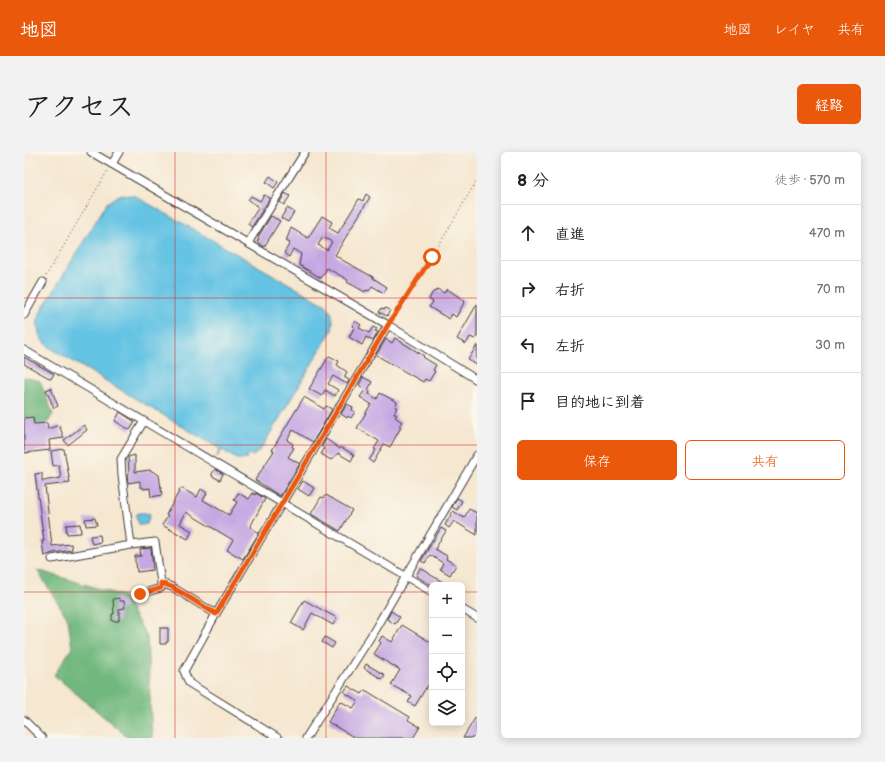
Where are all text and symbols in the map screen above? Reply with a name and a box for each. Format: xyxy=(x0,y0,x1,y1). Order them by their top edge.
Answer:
text: 地図 xyxy=(20,19,58,42)
text: 地図 xyxy=(724,21,752,38)
text: レイヤ xyxy=(774,21,815,38)
text: 共有 xyxy=(837,21,865,38)
button: 経路 xyxy=(797,84,861,124)
text: アクセス xyxy=(24,91,134,124)
text: 8 分 xyxy=(517,171,549,191)
text: 徒歩 · 570 m xyxy=(775,172,845,188)
icon: ahead xyxy=(517,222,539,244)
text: 直進 xyxy=(555,225,585,244)
text: 470 m xyxy=(809,225,845,241)
route start xyxy=(423,248,441,266)
icon: right xyxy=(517,278,539,300)
text: 右折 xyxy=(555,281,585,300)
text: 70 m xyxy=(817,281,845,297)
icon: left xyxy=(517,334,539,356)
text: 左折 xyxy=(555,337,585,356)
text: 30 m xyxy=(815,337,845,353)
icon: arrive xyxy=(517,390,539,412)
text: 目的地に到着 xyxy=(555,393,645,412)
button: 保存 xyxy=(517,440,677,480)
button: 共有 xyxy=(685,440,845,480)
map controls xyxy=(429,582,465,726)
button: + xyxy=(429,582,465,618)
route end xyxy=(131,585,149,603)
button: − xyxy=(429,618,465,654)
button: locate xyxy=(429,654,465,690)
button: layers xyxy=(429,690,465,726)

